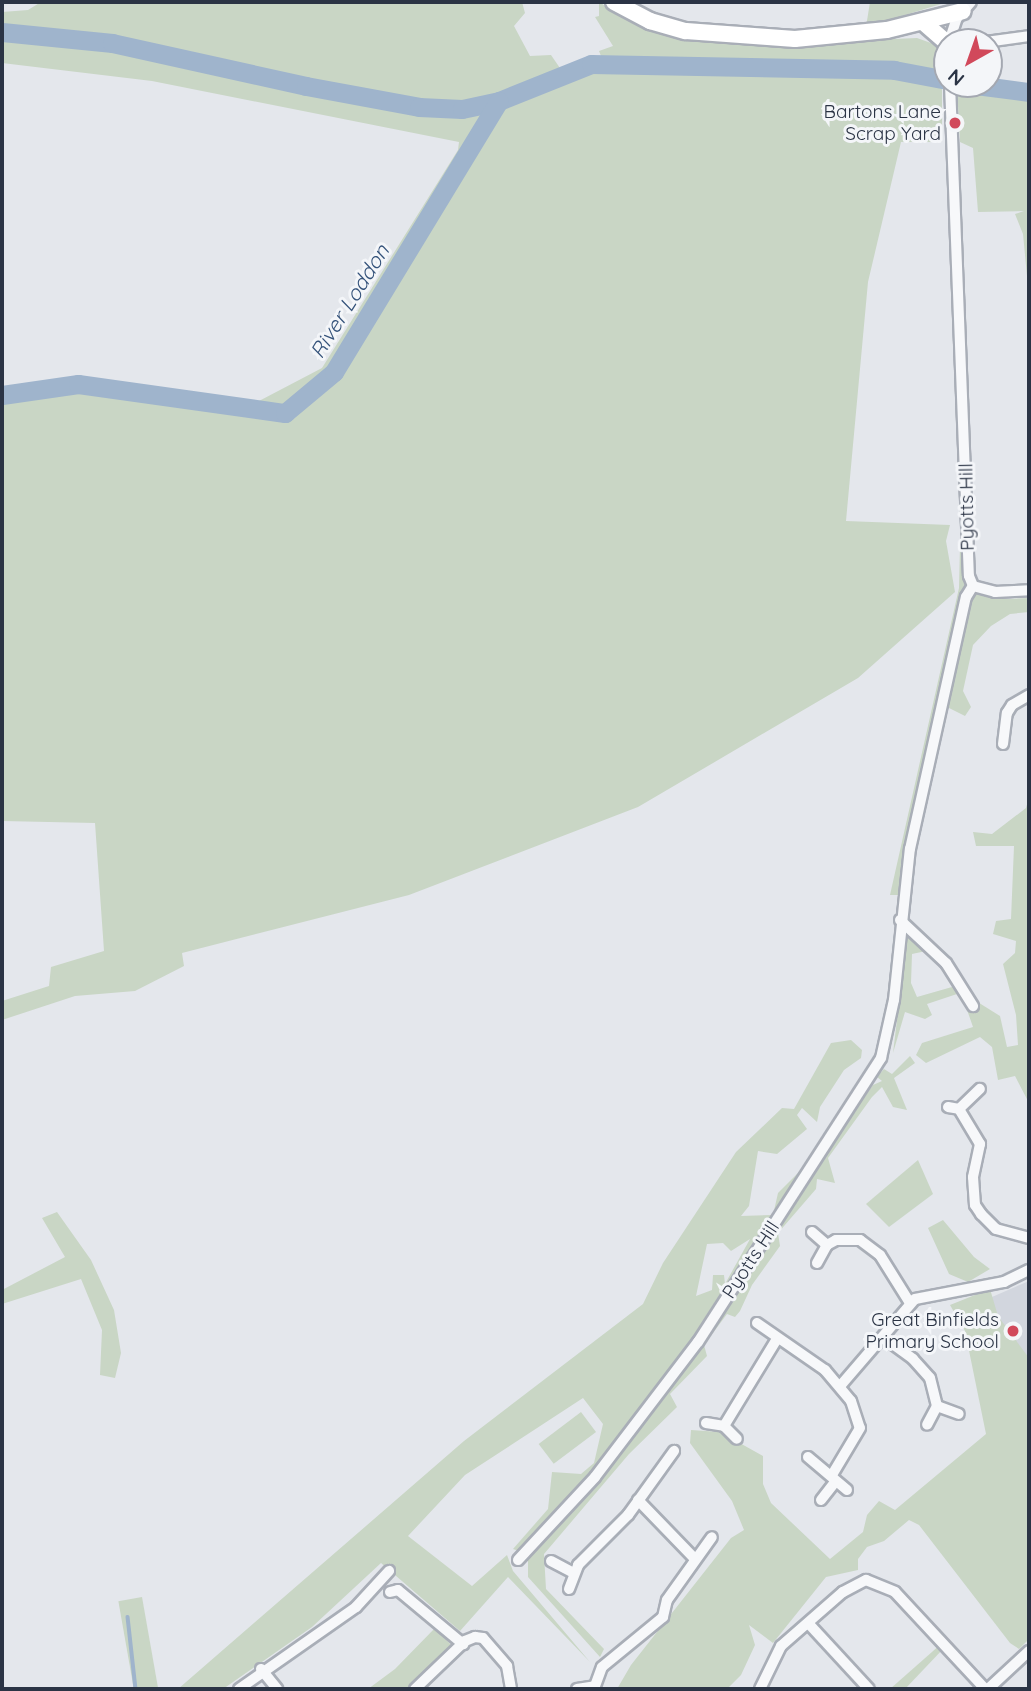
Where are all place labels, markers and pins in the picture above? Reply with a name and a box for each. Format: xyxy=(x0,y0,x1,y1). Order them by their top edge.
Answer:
place label: Bartons Lane Scrap Yard xyxy=(824,101,941,145)
marker: Bartons Lane Scrap Yard xyxy=(947,115,963,131)
place label: Great Binfields Primary School xyxy=(866,1309,999,1353)
marker: Great Binfields Primary School xyxy=(1005,1323,1021,1339)

